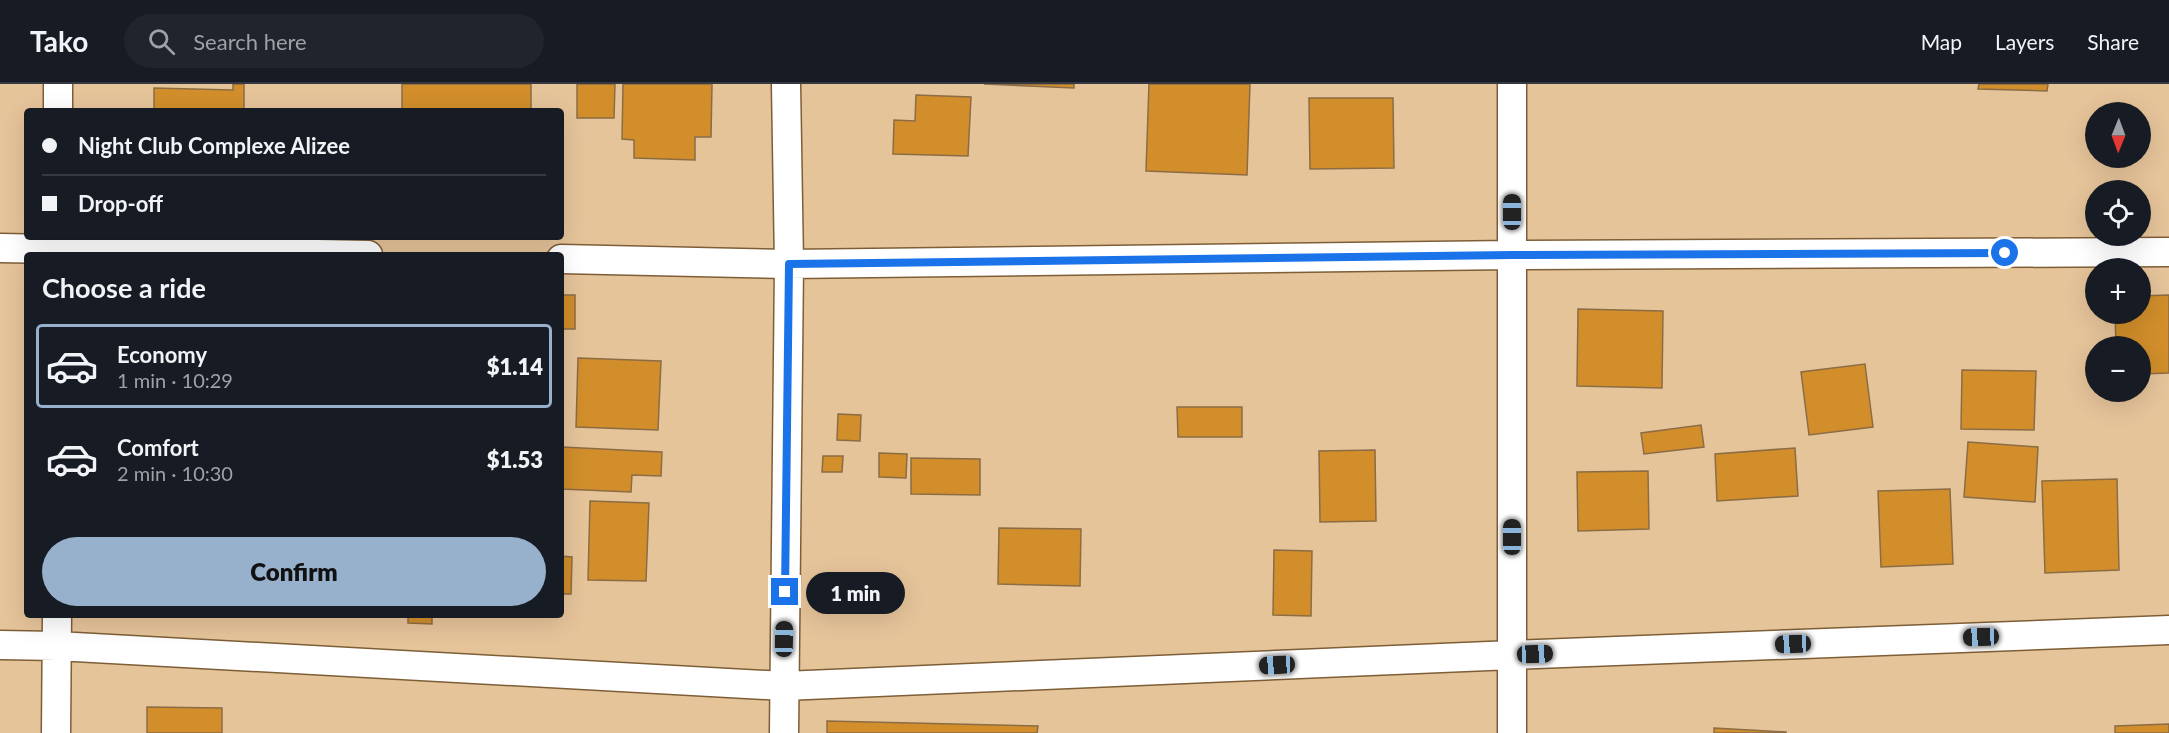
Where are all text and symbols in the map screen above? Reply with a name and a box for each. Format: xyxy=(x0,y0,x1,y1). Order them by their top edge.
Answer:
search box xyxy=(124,14,544,68)
text: Tako xyxy=(30,24,88,58)
icon: search xyxy=(145,25,178,58)
text: Search here xyxy=(193,28,307,55)
text: Map xyxy=(1921,29,1962,54)
text: Layers xyxy=(1995,29,2054,54)
text: Share xyxy=(2087,29,2139,54)
north arrow xyxy=(2085,102,2151,168)
map controls xyxy=(2085,102,2151,402)
text: Night Club Complexe Alizee xyxy=(78,132,350,159)
button: locate xyxy=(2085,180,2151,246)
text: Drop-off xyxy=(78,190,163,217)
car xyxy=(1503,194,1521,230)
route start xyxy=(1991,239,2018,266)
button: + xyxy=(2085,258,2151,324)
text: Choose a ride xyxy=(42,271,206,304)
button: − xyxy=(2085,336,2151,402)
icon: car xyxy=(45,339,99,393)
text: Economy xyxy=(117,341,207,368)
text: $1.14 xyxy=(487,353,543,380)
text: 1 min · 10:29 xyxy=(117,368,233,392)
icon: car xyxy=(45,432,99,486)
text: Comfort xyxy=(117,434,199,461)
text: $1.53 xyxy=(487,446,543,473)
text: 2 min · 10:30 xyxy=(117,461,233,485)
car xyxy=(1503,519,1521,555)
button: Confirm xyxy=(42,537,546,606)
callout: 1 min xyxy=(806,571,905,613)
route end xyxy=(771,578,798,605)
text: 1 min xyxy=(831,581,880,605)
car xyxy=(775,621,793,657)
car xyxy=(1963,627,1999,647)
car xyxy=(1775,634,1811,654)
car xyxy=(1517,644,1553,664)
car xyxy=(1259,655,1295,675)

